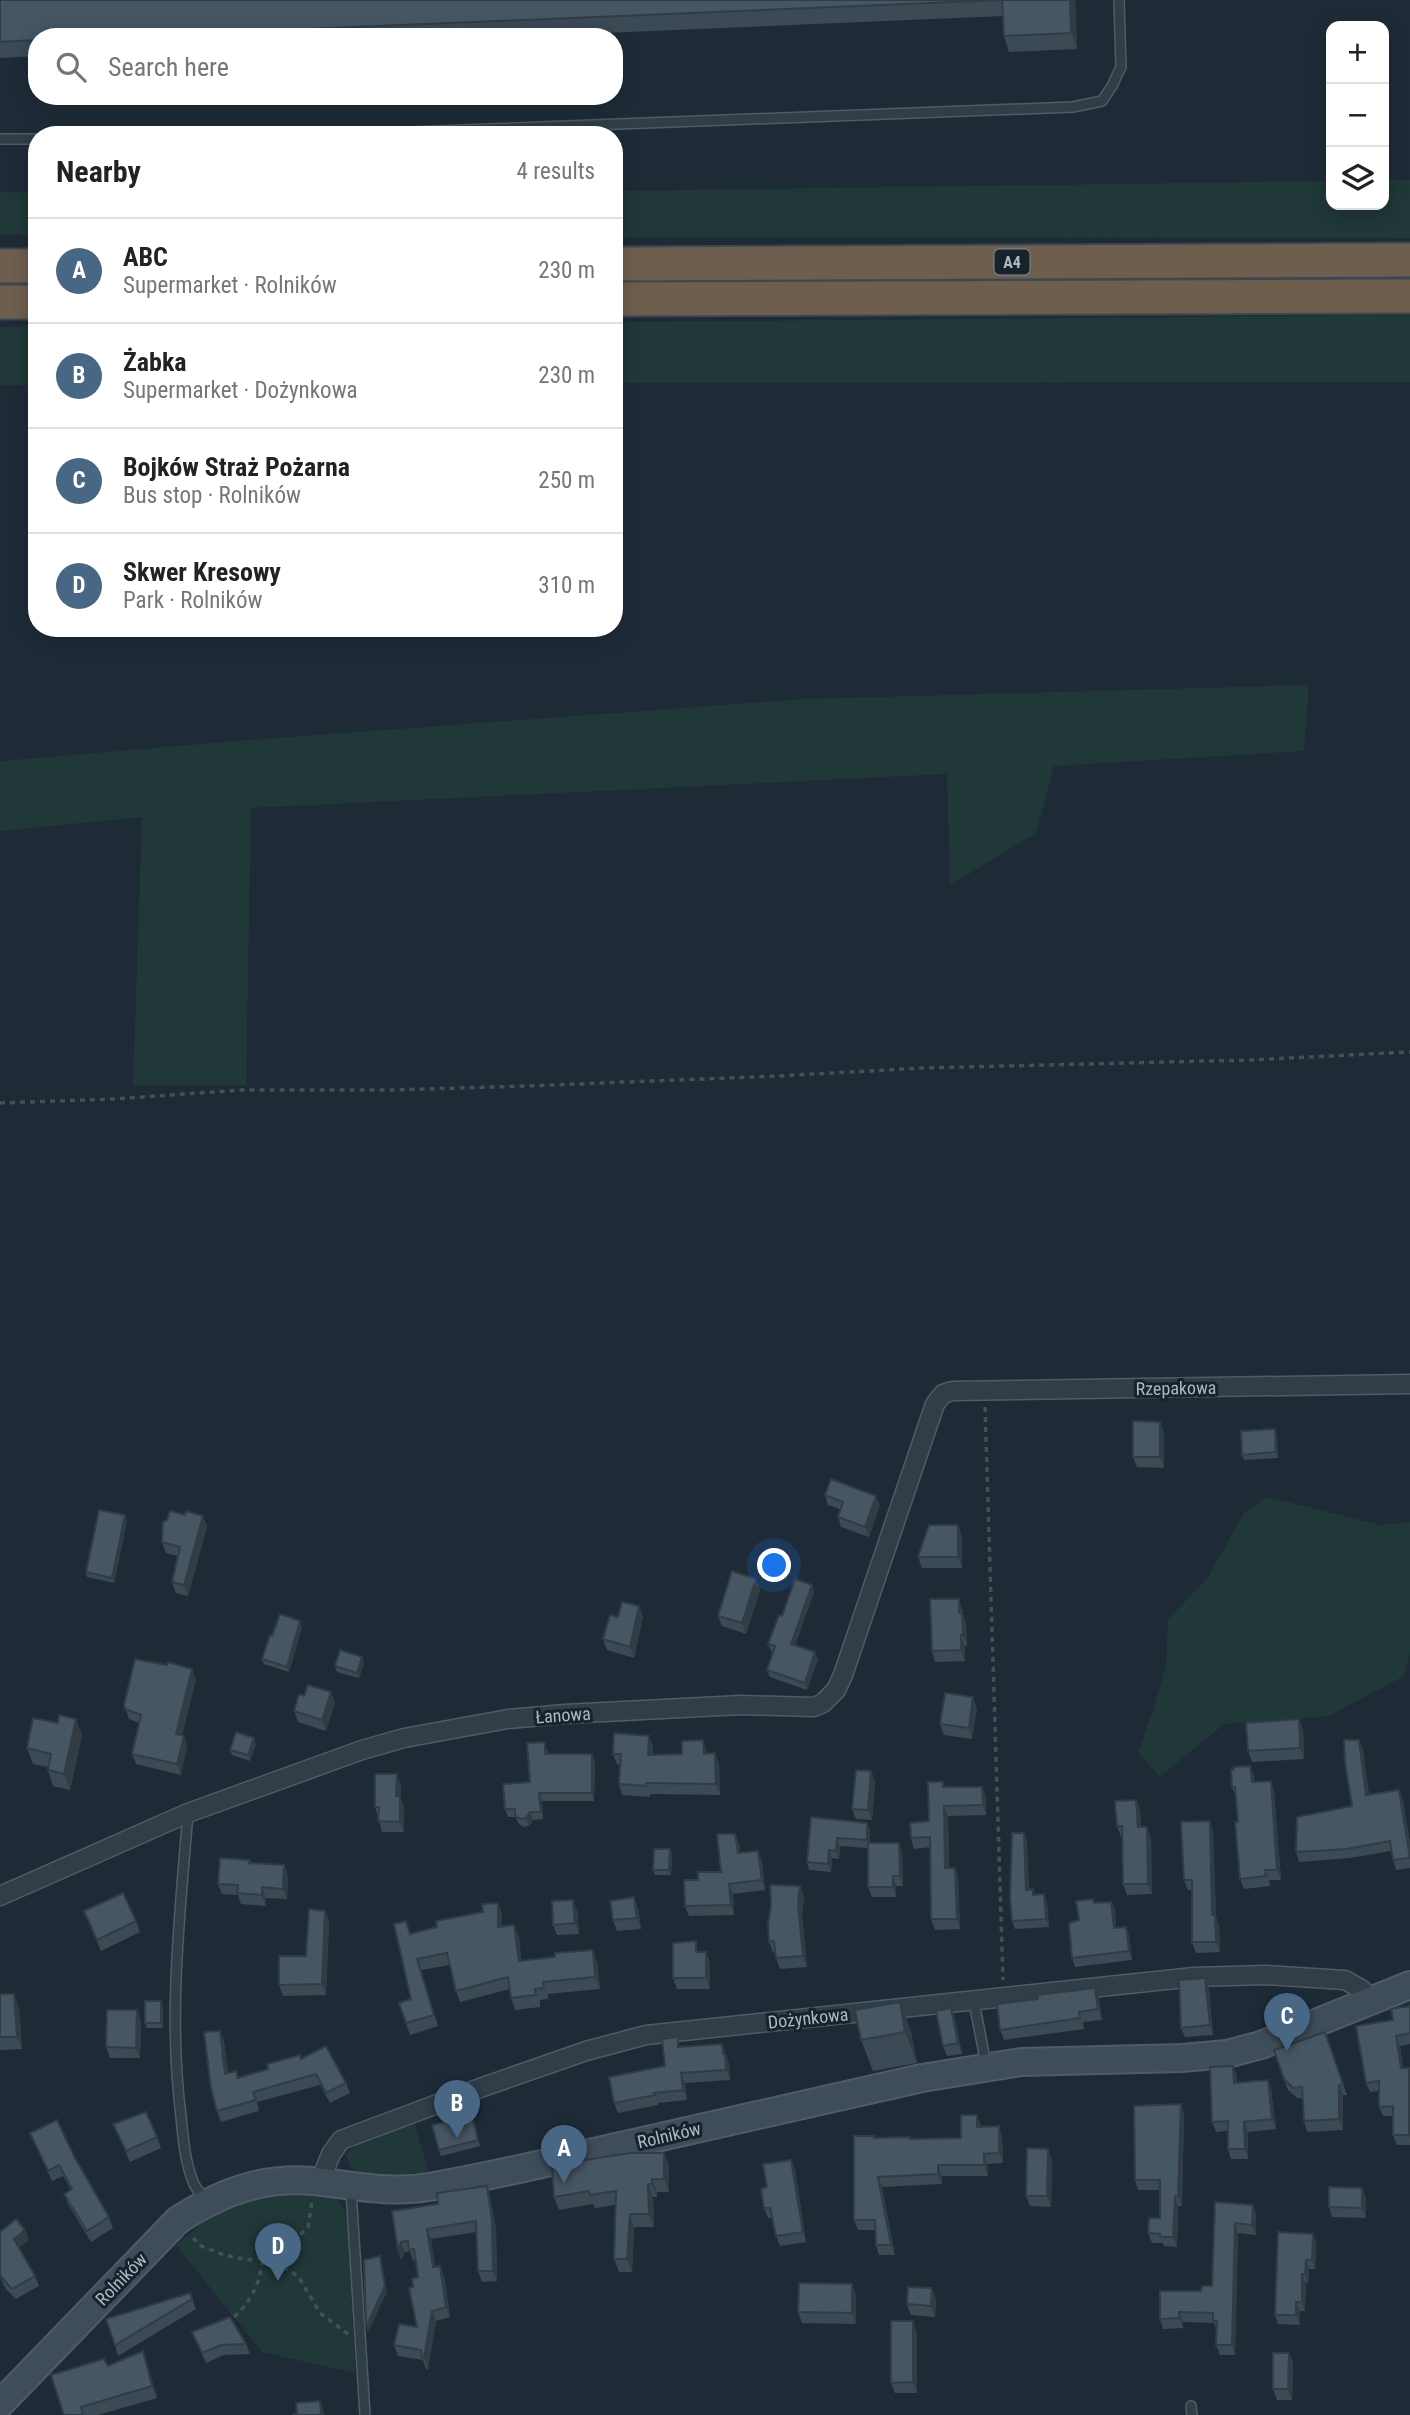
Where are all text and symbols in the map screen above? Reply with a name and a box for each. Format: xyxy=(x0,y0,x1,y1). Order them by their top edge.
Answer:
map controls xyxy=(1326,21,1389,210)
button: + xyxy=(1326,21,1389,84)
search box xyxy=(28,28,623,105)
icon: search xyxy=(52,48,90,86)
text: Search here xyxy=(108,52,229,82)
button: − xyxy=(1326,84,1389,147)
button: layers xyxy=(1326,147,1389,210)
text: Nearby xyxy=(56,154,141,189)
text: 4 results xyxy=(517,158,595,185)
text: ABC xyxy=(123,242,168,272)
road number: A4 xyxy=(995,250,1030,274)
text: A xyxy=(72,257,86,284)
text: 230 m xyxy=(538,257,595,284)
text: Supermarket · Rolników xyxy=(123,272,337,299)
text: Żabka xyxy=(123,347,187,377)
text: B xyxy=(73,362,85,389)
text: 230 m xyxy=(538,362,595,389)
text: Supermarket · Dożynkowa xyxy=(123,377,358,404)
text: Bojków Straż Pożarna xyxy=(123,452,350,482)
text: C xyxy=(72,467,86,494)
text: 250 m xyxy=(538,467,595,494)
text: Bus stop · Rolników xyxy=(123,482,301,509)
text: Skwer Kresowy xyxy=(123,557,281,587)
text: D xyxy=(73,572,86,599)
text: 310 m xyxy=(538,572,595,599)
text: Park · Rolników xyxy=(123,587,262,614)
street label: Rzepakowa xyxy=(1135,1377,1217,1399)
your location xyxy=(757,1548,791,1582)
street label: Łanowa xyxy=(535,1703,591,1727)
pin: C xyxy=(1264,1993,1310,2051)
street label: Dożynkowa xyxy=(767,2003,849,2033)
pin: B xyxy=(434,2080,480,2138)
street label: Rolników xyxy=(635,2117,703,2152)
pin: A xyxy=(541,2125,587,2183)
pin: D xyxy=(255,2223,301,2281)
street label: Rolników xyxy=(91,2248,151,2309)

